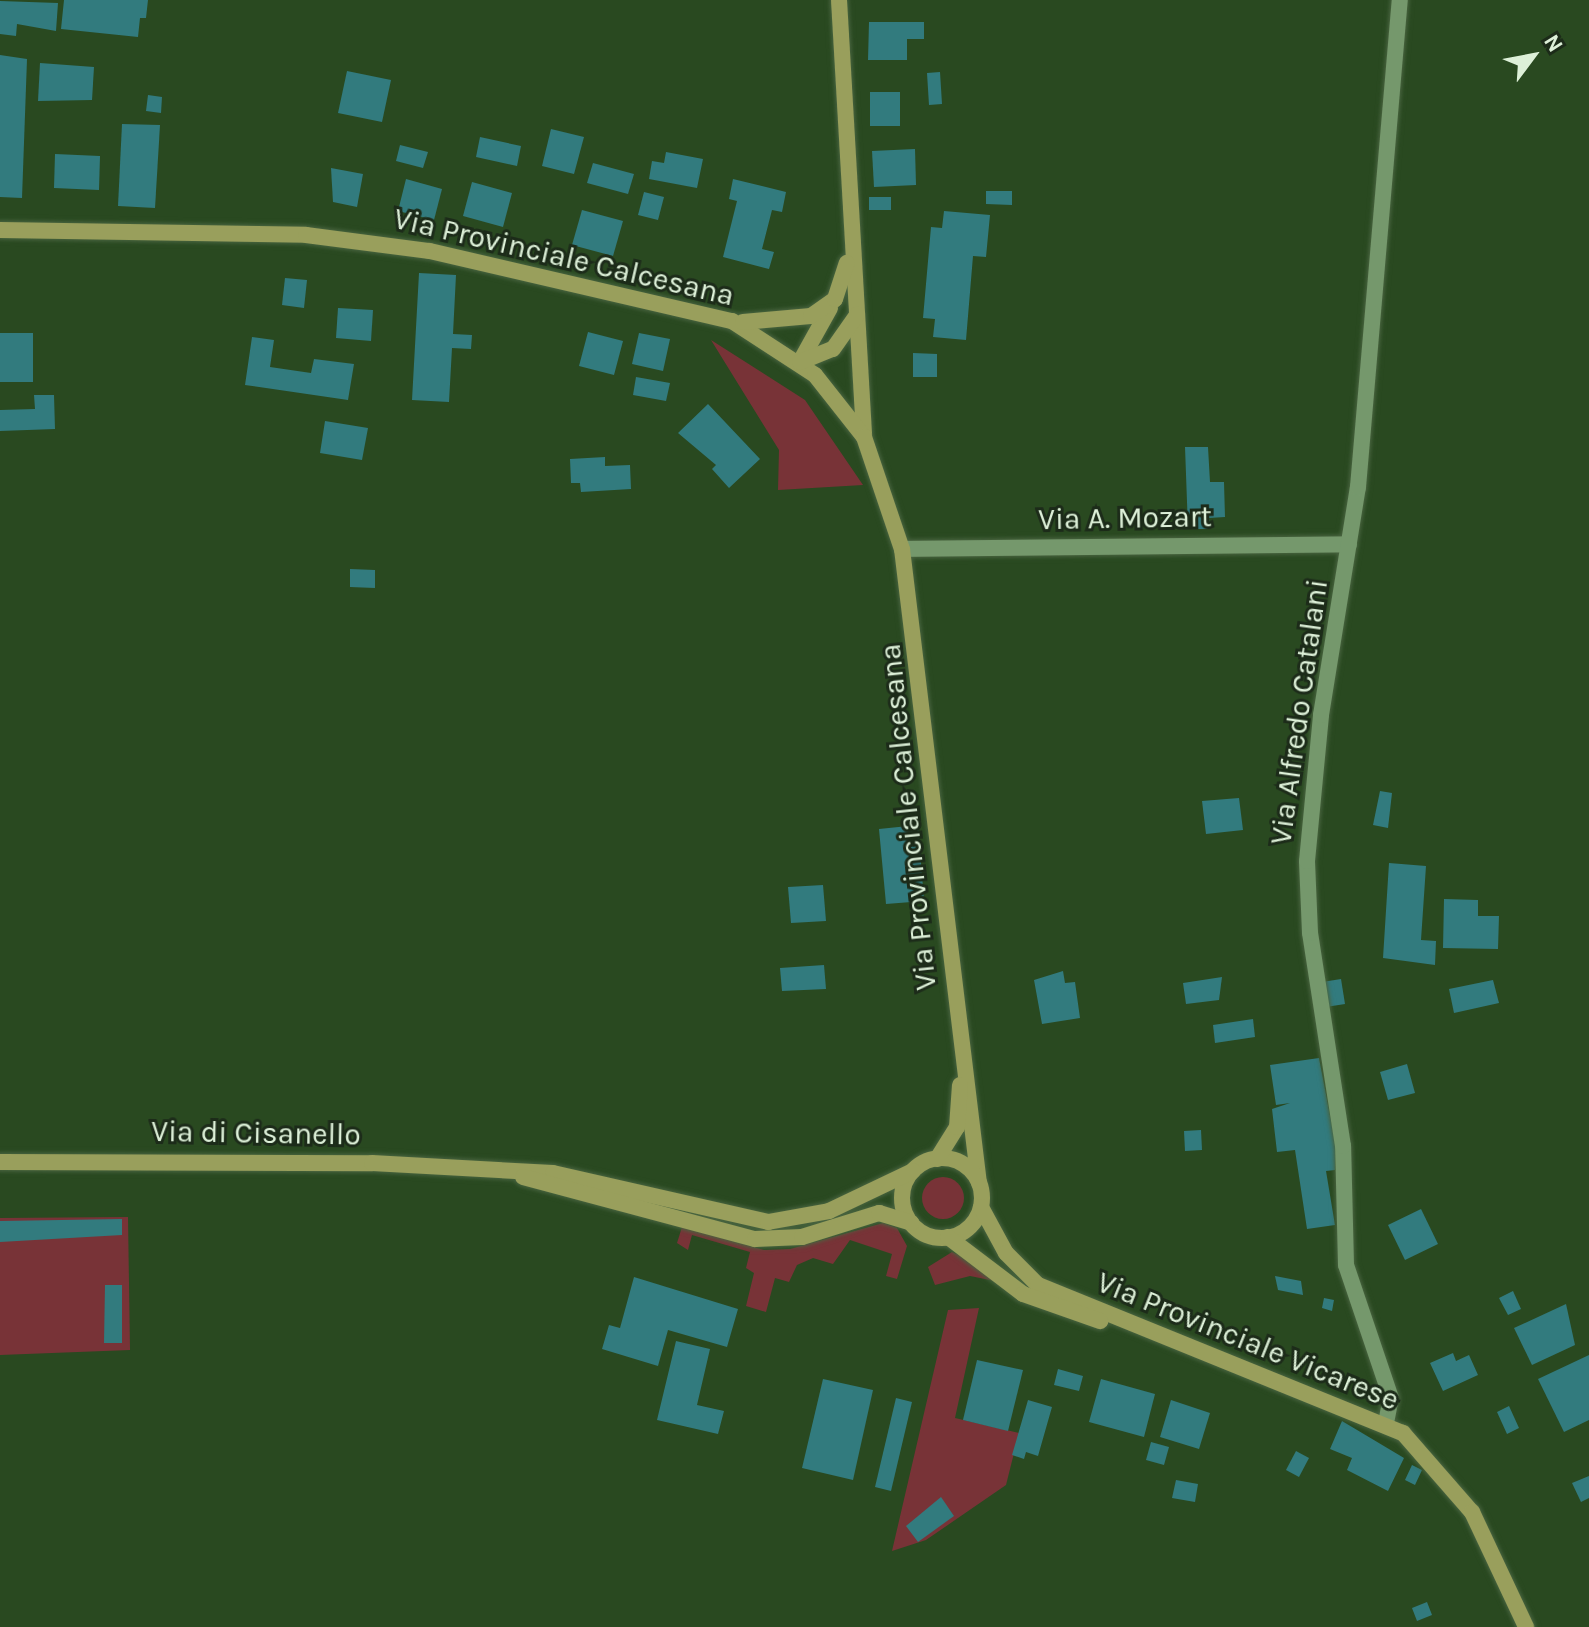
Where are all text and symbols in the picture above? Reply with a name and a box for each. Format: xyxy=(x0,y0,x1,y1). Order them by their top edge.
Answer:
north arrow xyxy=(1493,16,1573,96)
text: N xyxy=(1538,30,1569,57)
street label: Via Provinciale Calcesana xyxy=(390,200,738,314)
street label: Via A. Mozart xyxy=(1038,498,1212,538)
street label: Via Alfredo Catalani xyxy=(1263,577,1335,847)
street label: Via Provinciale Calcesana xyxy=(872,642,944,992)
street label: Via di Cisanello xyxy=(151,1113,361,1153)
street label: Via Provinciale Vicarese xyxy=(1092,1264,1404,1418)

